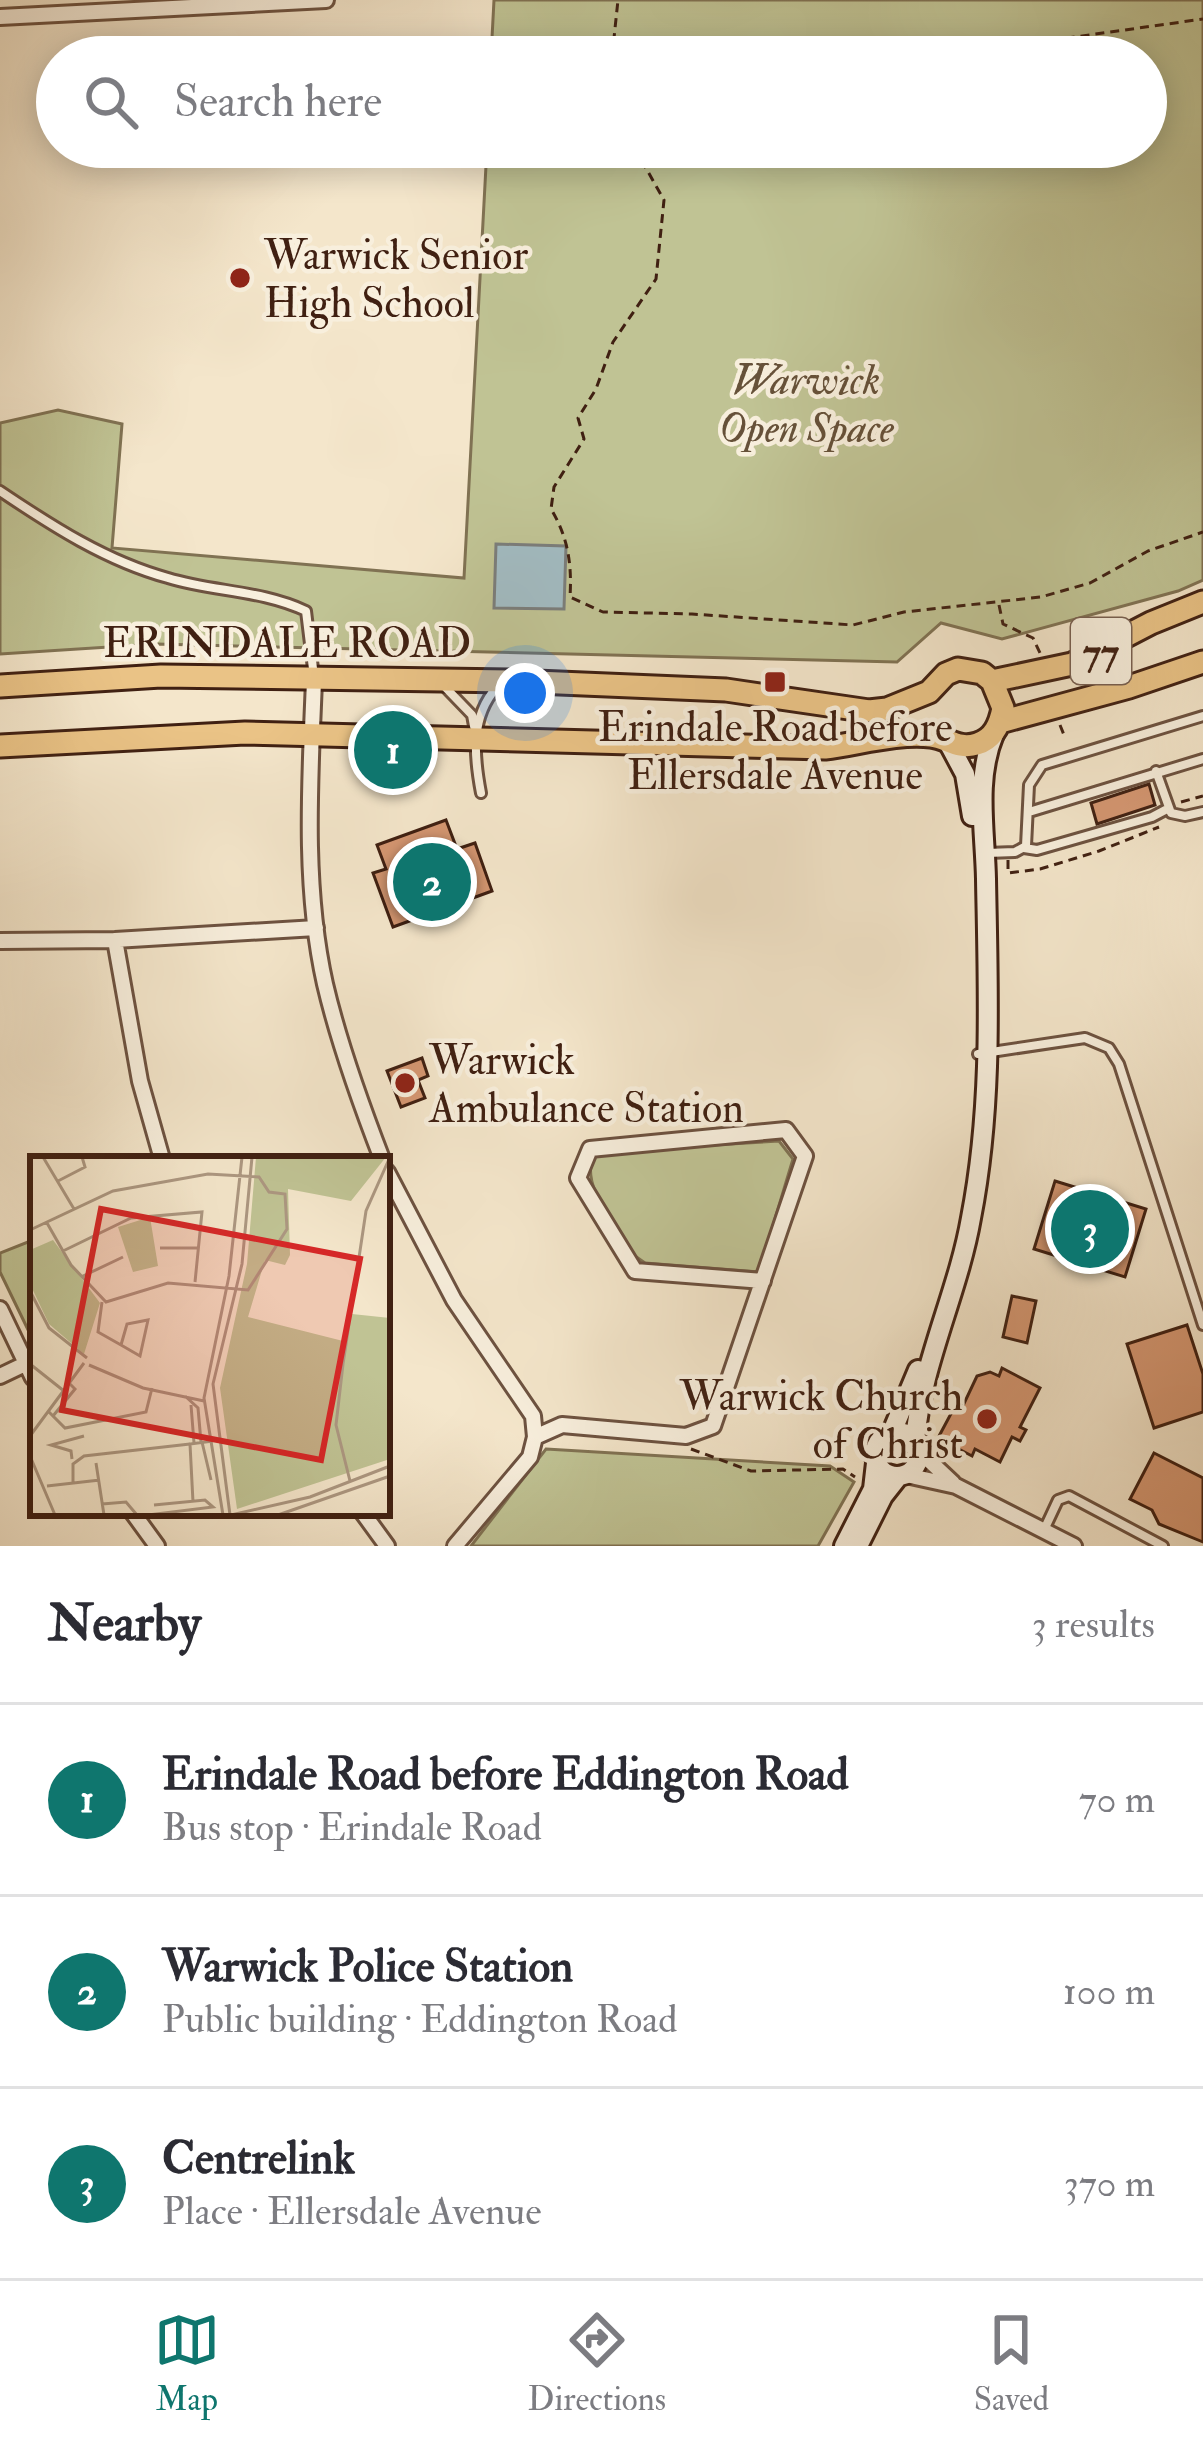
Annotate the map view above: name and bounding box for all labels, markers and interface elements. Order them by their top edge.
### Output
search box [36,36,1167,168]
icon: search [78,69,144,135]
text: Search here [174,74,382,130]
place label: Warwick Senior High School [263,230,528,330]
marker: Warwick Senior High School [227,265,253,291]
park label: Warwick Open Space [718,355,895,455]
street label: ERINDALE ROAD [103,618,471,670]
road number: 77 [1071,618,1131,684]
your location [495,663,555,723]
marker: Erindale Road before Ellersdale Avenue [762,669,788,695]
place label: Erindale Road before Ellersdale Avenue [598,702,953,802]
pin: 1 [354,705,432,795]
pin: 2 [393,837,471,927]
place label: Warwick Ambulance Station [428,1035,744,1135]
marker: Warwick Ambulance Station [392,1070,418,1096]
inset map [30,1156,390,1516]
pin: 3 [1051,1184,1129,1274]
place label: Warwick Church of Christ [679,1371,963,1471]
marker: Warwick Church of Christ [974,1406,1000,1432]
text: Nearby [48,1592,201,1656]
text: 3 results [1032,1600,1155,1649]
text: Erindale Road before Eddington Road [162,1747,849,1803]
text: 1 [80,1775,94,1824]
text: 70 m [1079,1775,1155,1824]
text: Bus stop · Erindale Road [162,1803,542,1852]
text: Warwick Police Station [162,1939,573,1995]
text: 2 [77,1967,97,2016]
text: 100 m [1063,1967,1155,2016]
text: Public building · Eddington Road [162,1995,678,2044]
text: Centrelink [162,2131,355,2187]
text: 3 [80,2159,94,2208]
text: 370 m [1064,2159,1155,2208]
text: Place · Ellersdale Avenue [162,2187,542,2236]
tab: Map [154,2307,220,2420]
tab: Directions [528,2307,666,2420]
tab: Saved [974,2307,1049,2420]

